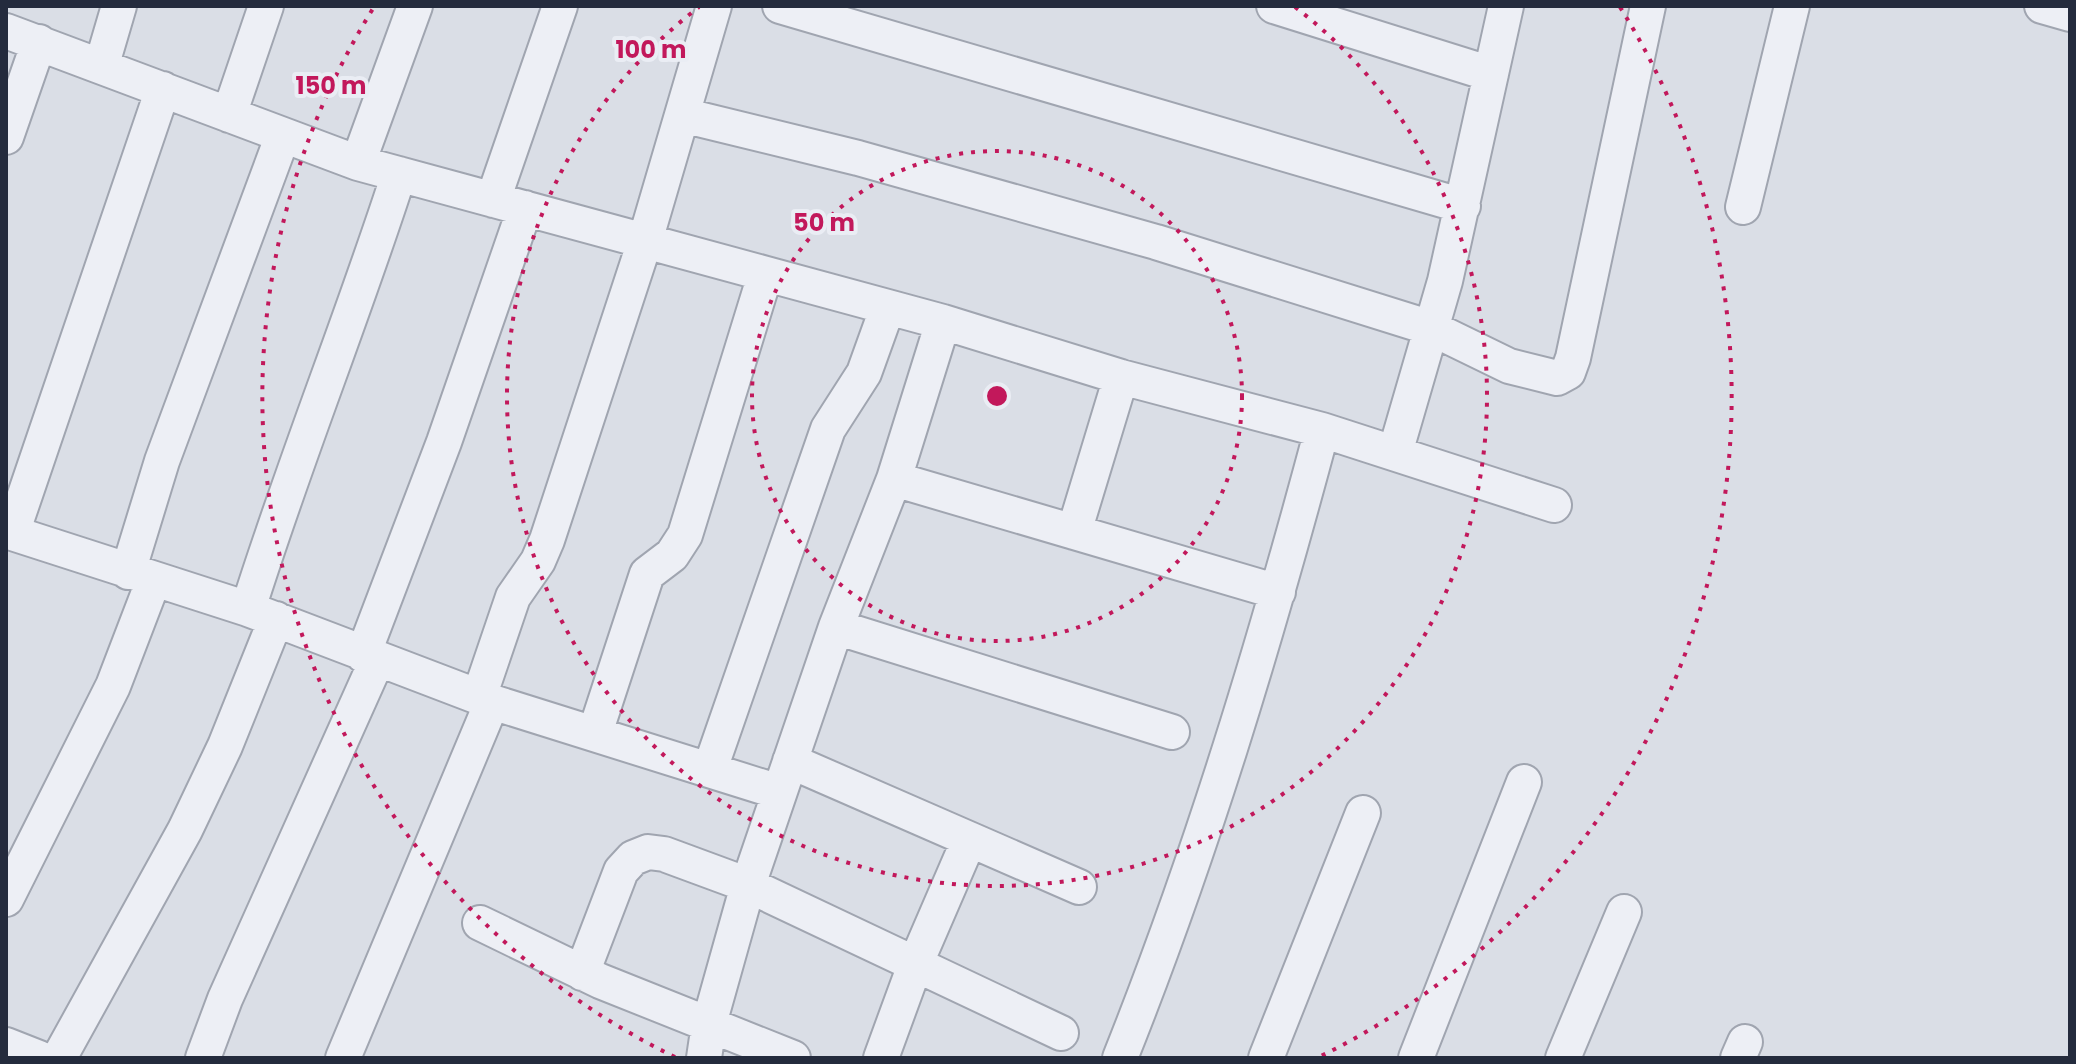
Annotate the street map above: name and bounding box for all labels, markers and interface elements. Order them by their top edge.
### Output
text: 100 m [616,33,686,66]
text: 150 m [296,69,366,102]
text: 50 m [793,206,855,239]
centre of rings [983,382,1011,410]

